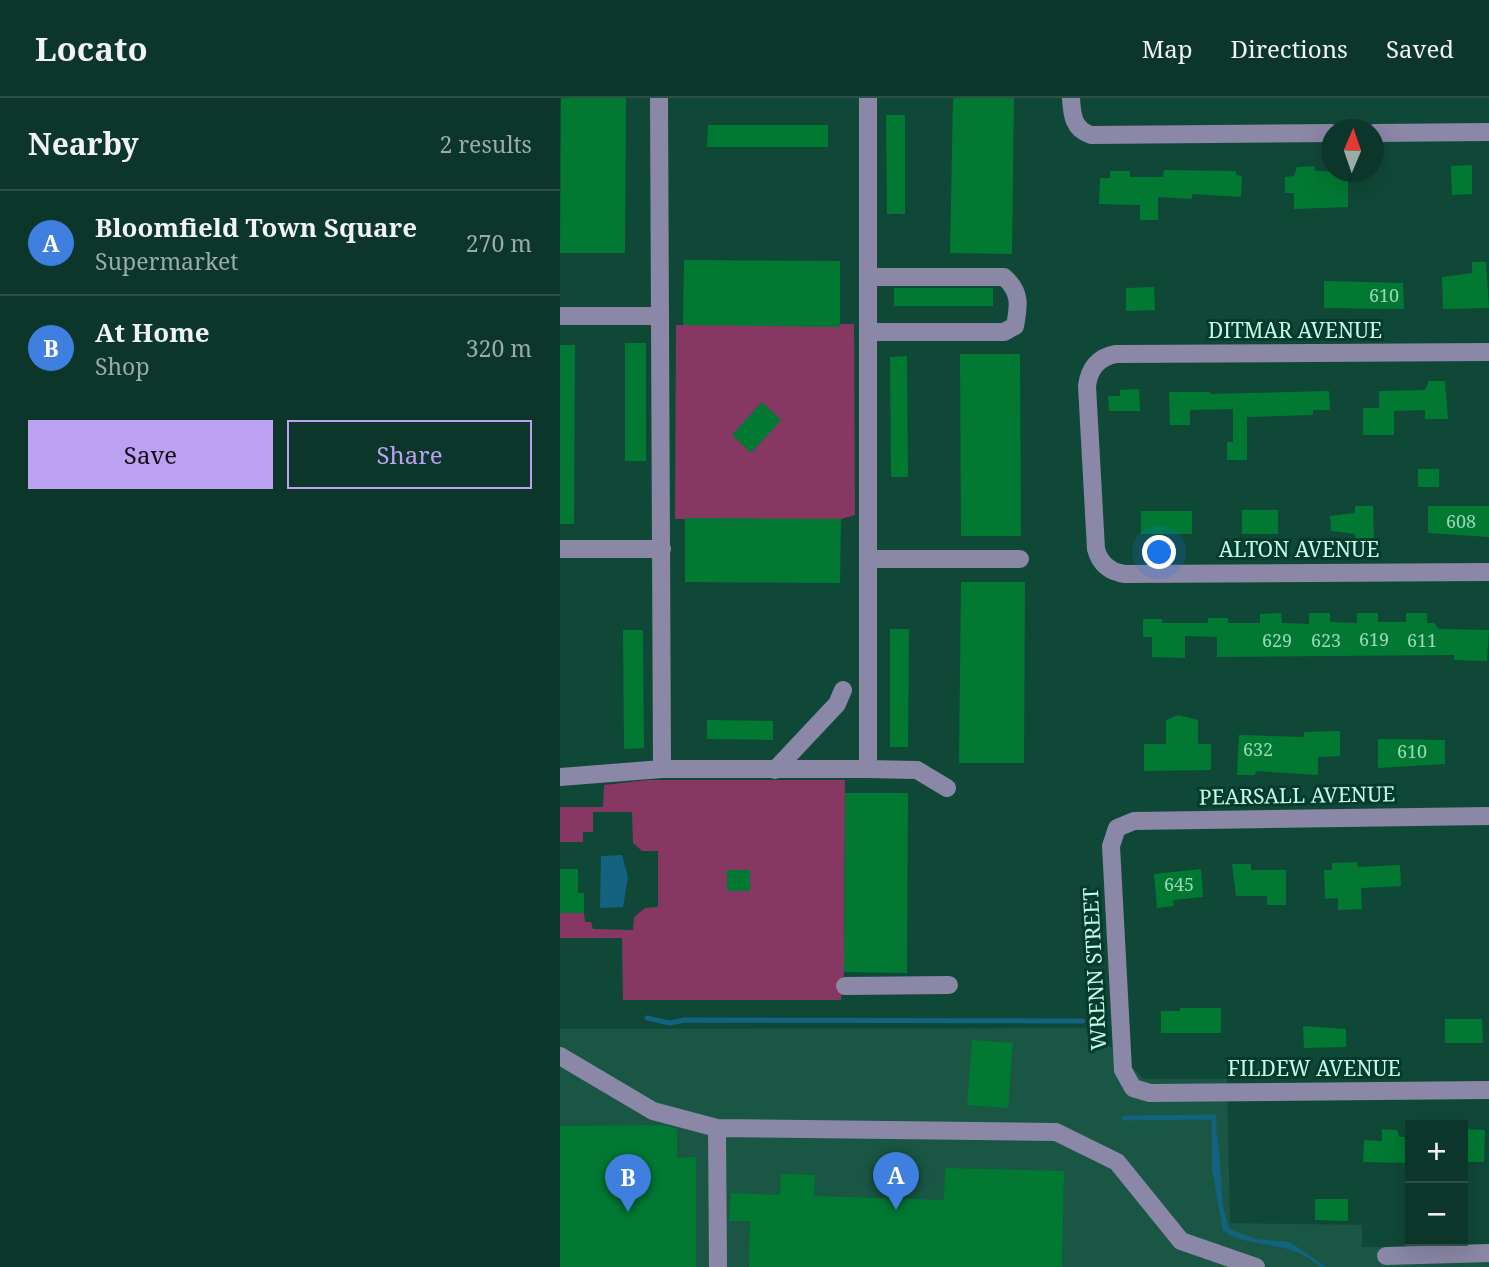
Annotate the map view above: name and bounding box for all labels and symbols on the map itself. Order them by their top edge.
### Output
north arrow [1321,119,1384,182]
house number: 610 [1369,283,1399,307]
street label: DITMAR AVENUE [1208,316,1382,344]
house number: 608 [1446,509,1476,533]
your location [1142,535,1176,569]
street label: ALTON AVENUE [1219,535,1379,563]
house number: 619 [1359,627,1389,651]
house number: 629 [1262,628,1292,652]
house number: 623 [1311,628,1341,652]
house number: 611 [1407,628,1437,652]
house number: 632 [1243,737,1273,761]
house number: 610 [1397,739,1427,763]
street label: PEARSALL AVENUE [1199,779,1395,811]
house number: 645 [1164,872,1194,896]
street label: WRENN STREET [1076,887,1112,1051]
street label: FILDEW AVENUE [1227,1054,1401,1082]
pin: A [873,1152,919,1210]
pin: B [605,1154,651,1212]

